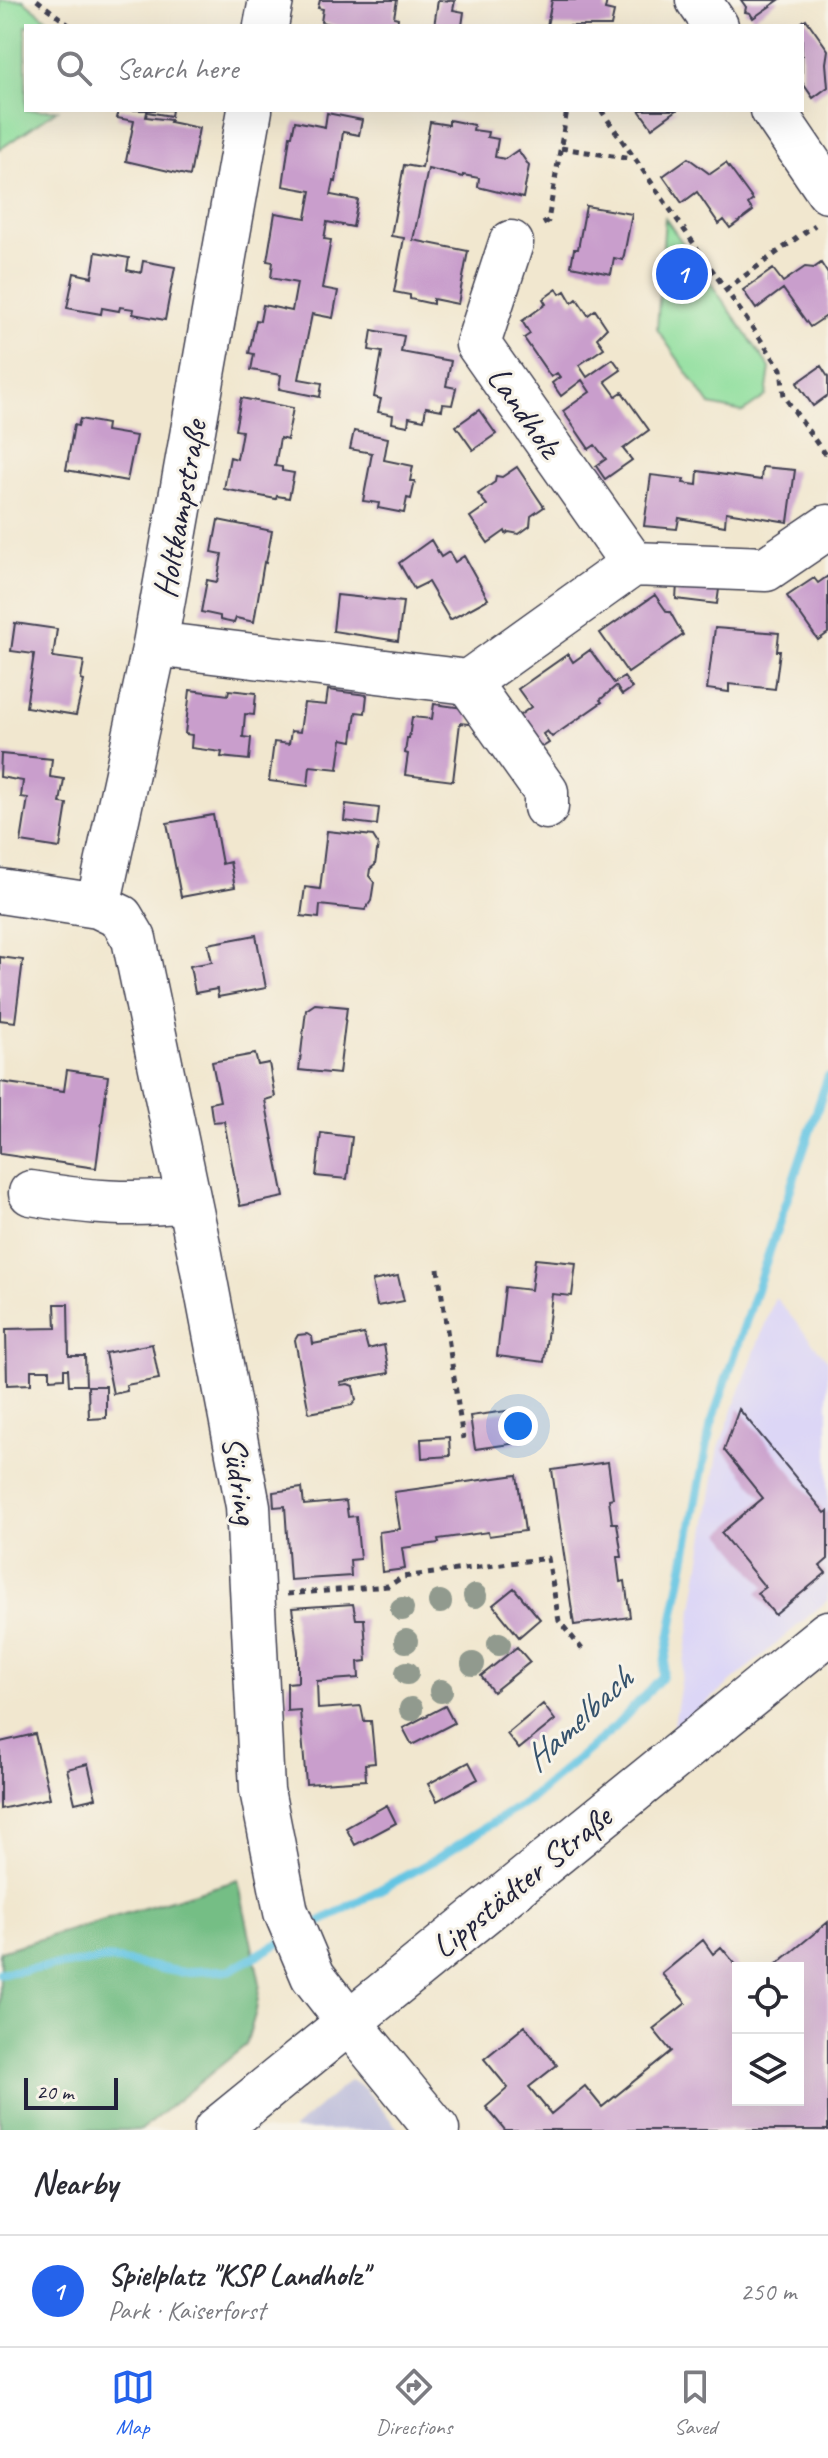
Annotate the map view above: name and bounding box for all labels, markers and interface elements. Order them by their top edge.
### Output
search box [24,24,804,112]
icon: search [52,46,96,90]
text: Search here [116,49,238,87]
pin: 1 [656,244,708,304]
street label: Landholz [478,357,573,468]
street label: Holtkampstraße [143,414,217,601]
your location [498,1406,538,1446]
street label: Südring [212,1433,269,1529]
water label: Hamelbach [513,1655,644,1781]
street label: Lippstädter Straße [422,1794,622,1967]
map controls [732,1962,804,2106]
button: locate [732,1962,804,2034]
button: layers [732,2034,804,2106]
scale bar [24,2074,118,2110]
text: 20 m [36,2078,73,2106]
text: Nearby [32,2161,118,2204]
text: Spielplatz "KSP Landholz" [108,2256,368,2294]
text: 1 [52,2275,64,2308]
text: 250 m [740,2275,796,2308]
text: Park · Kaiserforst [108,2294,265,2327]
tab: Map [111,2365,155,2441]
tab: Directions [376,2365,452,2441]
tab: Saved [673,2365,717,2441]

